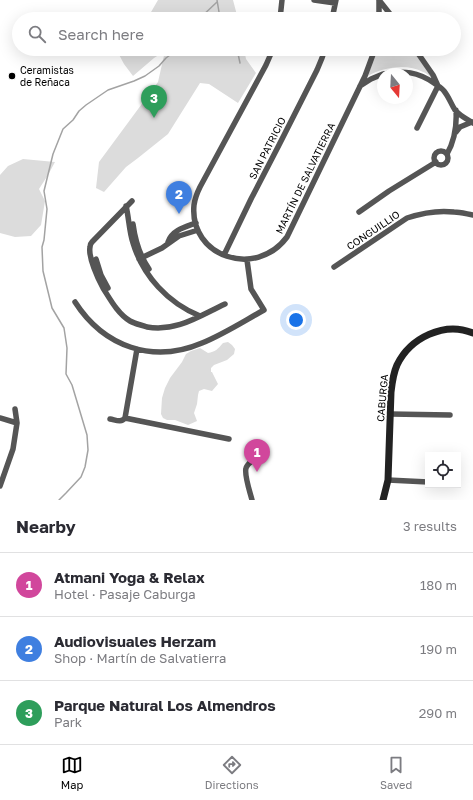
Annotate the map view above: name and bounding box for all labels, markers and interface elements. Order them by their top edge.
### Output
search box [12,12,461,56]
icon: search [26,23,48,45]
text: Search here [58,25,144,43]
place label: Ceramistas de Reñaca [20,64,74,88]
north arrow [377,68,413,104]
marker: Ceramistas de Reñaca [7,71,17,81]
pin: 3 [141,85,167,118]
street label: SAN PATRICIO [246,115,288,181]
street label: MARTÍN DE SALVATIERRA [273,120,337,236]
pin: 2 [166,181,192,214]
street label: CONGUILLIO [344,208,402,252]
your location [286,310,306,330]
street label: CABURGA [374,373,390,422]
pin: 1 [244,439,270,472]
map controls [425,452,461,488]
button: locate [425,452,461,488]
text: Nearby [16,516,76,537]
text: 3 results [403,518,457,534]
text: Atmani Yoga & Relax [54,568,205,586]
text: 1 [26,577,32,593]
text: 180 m [420,577,457,593]
text: Hotel · Pasaje Caburga [54,586,196,602]
text: Audiovisuales Herzam [54,632,216,650]
text: 2 [25,641,33,657]
text: 190 m [420,641,457,657]
text: Shop · Martín de Salvatierra [54,650,226,666]
text: Parque Natural Los Almendros [54,696,276,714]
text: 3 [25,705,33,721]
text: 290 m [419,705,457,721]
text: Park [54,714,82,730]
tab: Map [61,754,83,791]
tab: Directions [205,754,259,791]
tab: Saved [380,754,412,791]

